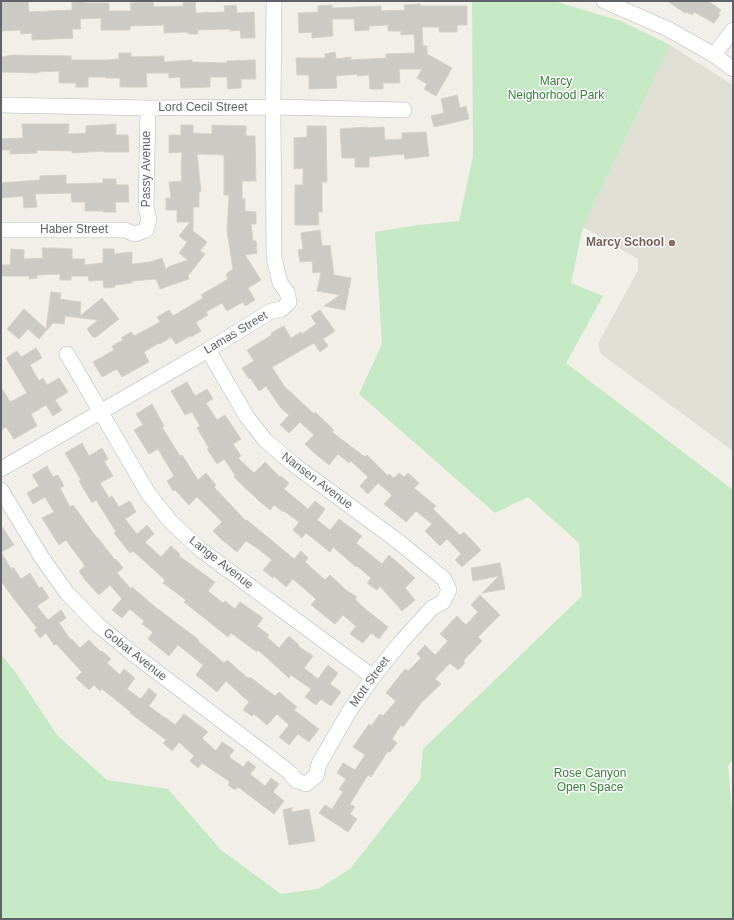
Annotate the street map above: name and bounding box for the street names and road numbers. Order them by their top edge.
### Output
street label: Lord Cecil Street [158,101,248,115]
street label: Passy Avenue [140,131,154,207]
street label: Haber Street [40,223,108,237]
street label: Lamas Street [202,308,270,358]
street label: Nansen Avenue [279,450,355,512]
street label: Lange Avenue [186,534,256,592]
street label: Gobat Avenue [100,626,170,684]
street label: Mott Street [347,654,393,710]

